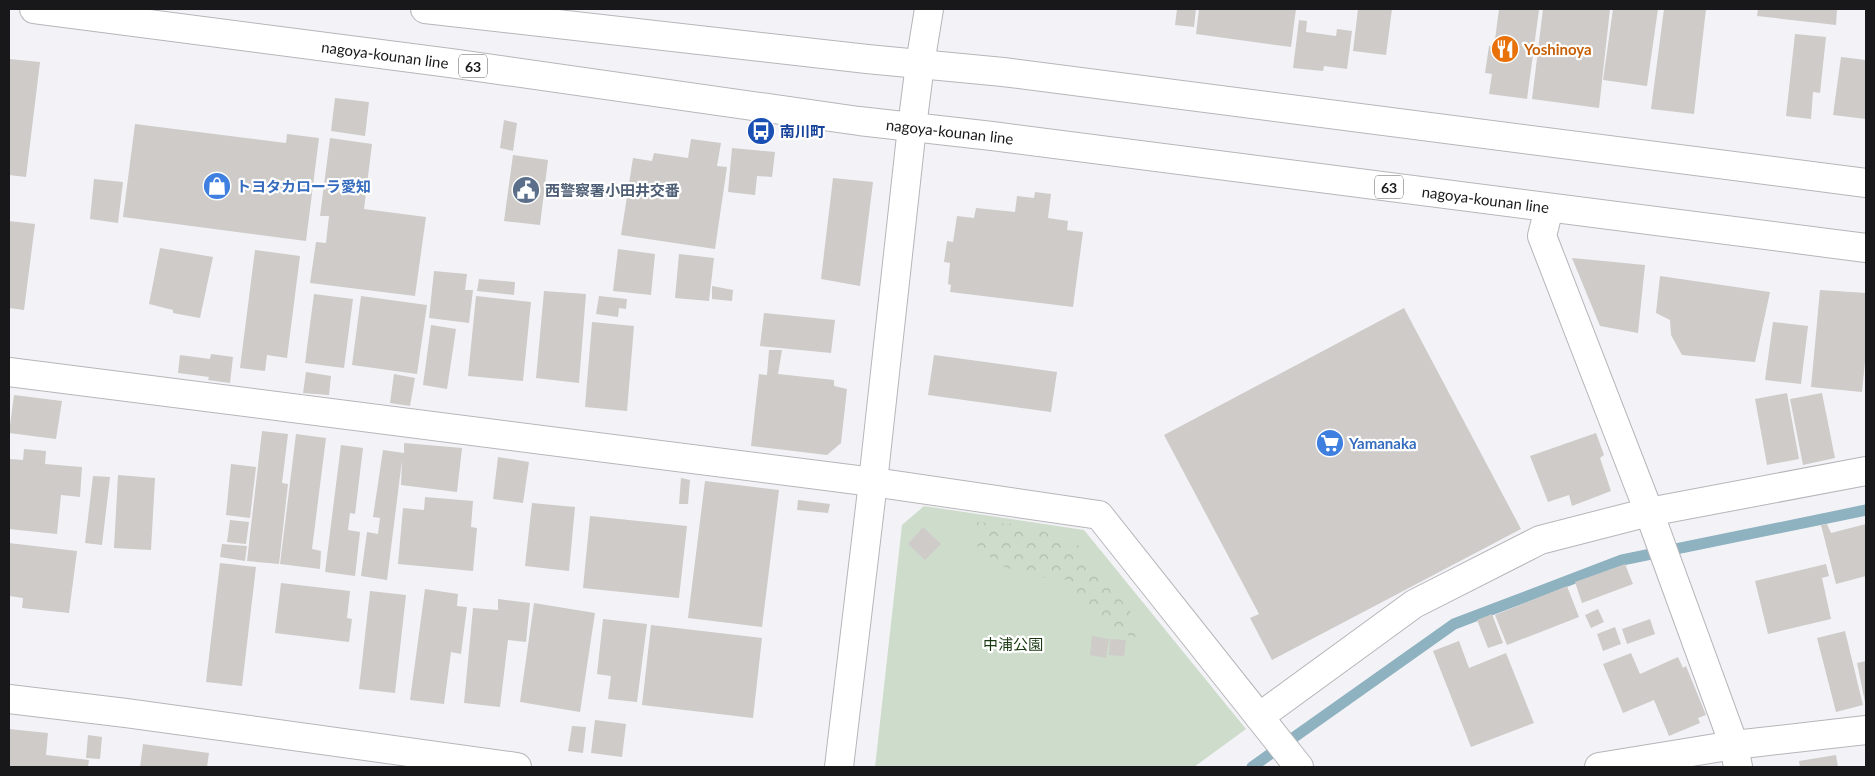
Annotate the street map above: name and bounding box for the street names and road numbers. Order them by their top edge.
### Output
street label: nagoya-kounan line [320,37,450,72]
road number: 63 [459,54,487,78]
street label: nagoya-kounan line [885,115,1015,148]
road number: 63 [1375,176,1403,198]
street label: nagoya-kounan line [1421,182,1550,216]

